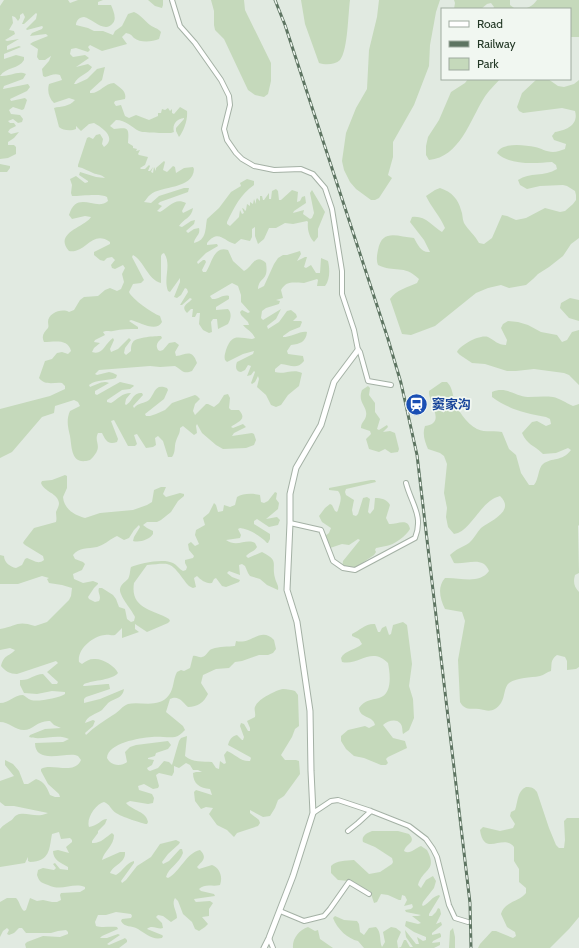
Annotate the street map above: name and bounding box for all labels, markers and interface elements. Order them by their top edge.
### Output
legend [441,8,571,80]
text: Road [477,16,503,31]
text: Railway [477,36,515,51]
text: Park [477,56,499,71]
station icon: 窦家沟 [404,391,430,417]
place label: 窦家沟 [432,396,471,412]

